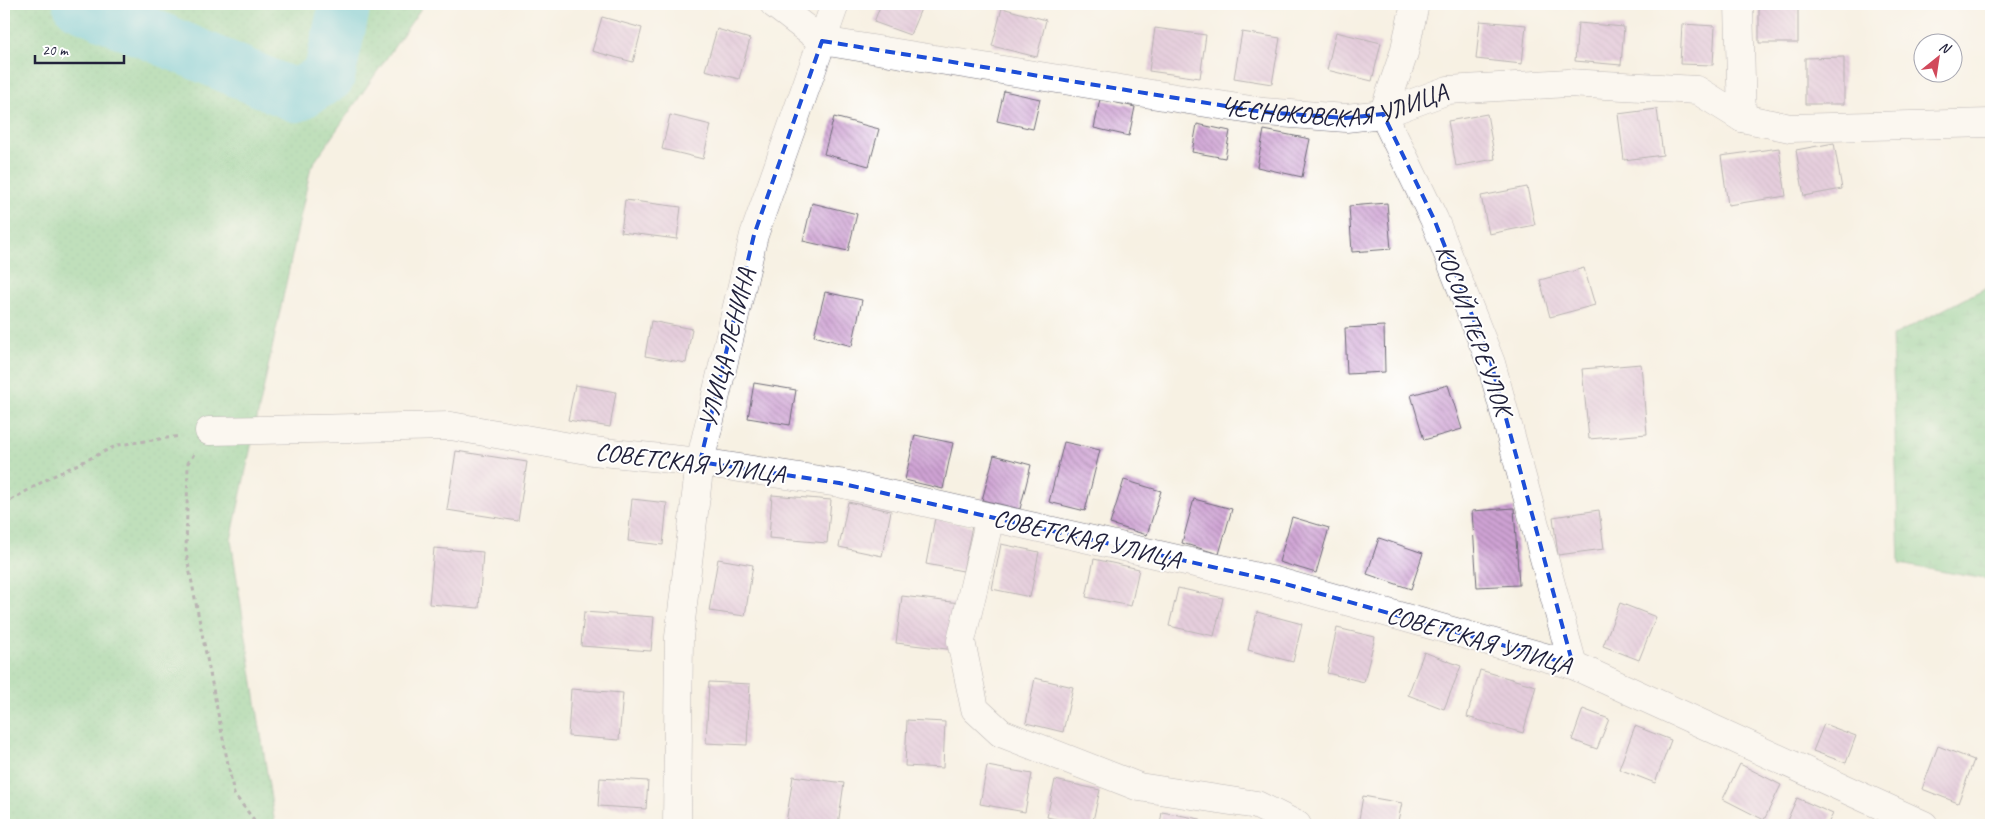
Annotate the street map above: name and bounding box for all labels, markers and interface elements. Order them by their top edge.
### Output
scale bar [35,32,124,64]
north arrow [1912,32,1962,82]
text: N [1936,38,1954,58]
text: 20 m [42,41,69,60]
street label: ЧЕСНОКОВСКАЯ УЛИЦА [1218,75,1452,134]
street label: КОСОЙ ПЕРЕУЛОК [1428,240,1521,424]
street label: УЛИЦА ЛЕНИНА [692,265,762,431]
street label: СОВЕТСКАЯ УЛИЦА [593,436,788,491]
street label: СОВЕТСКАЯ УЛИЦА [991,502,1185,576]
street label: СОВЕТСКАЯ УЛИЦА [1383,598,1576,682]

